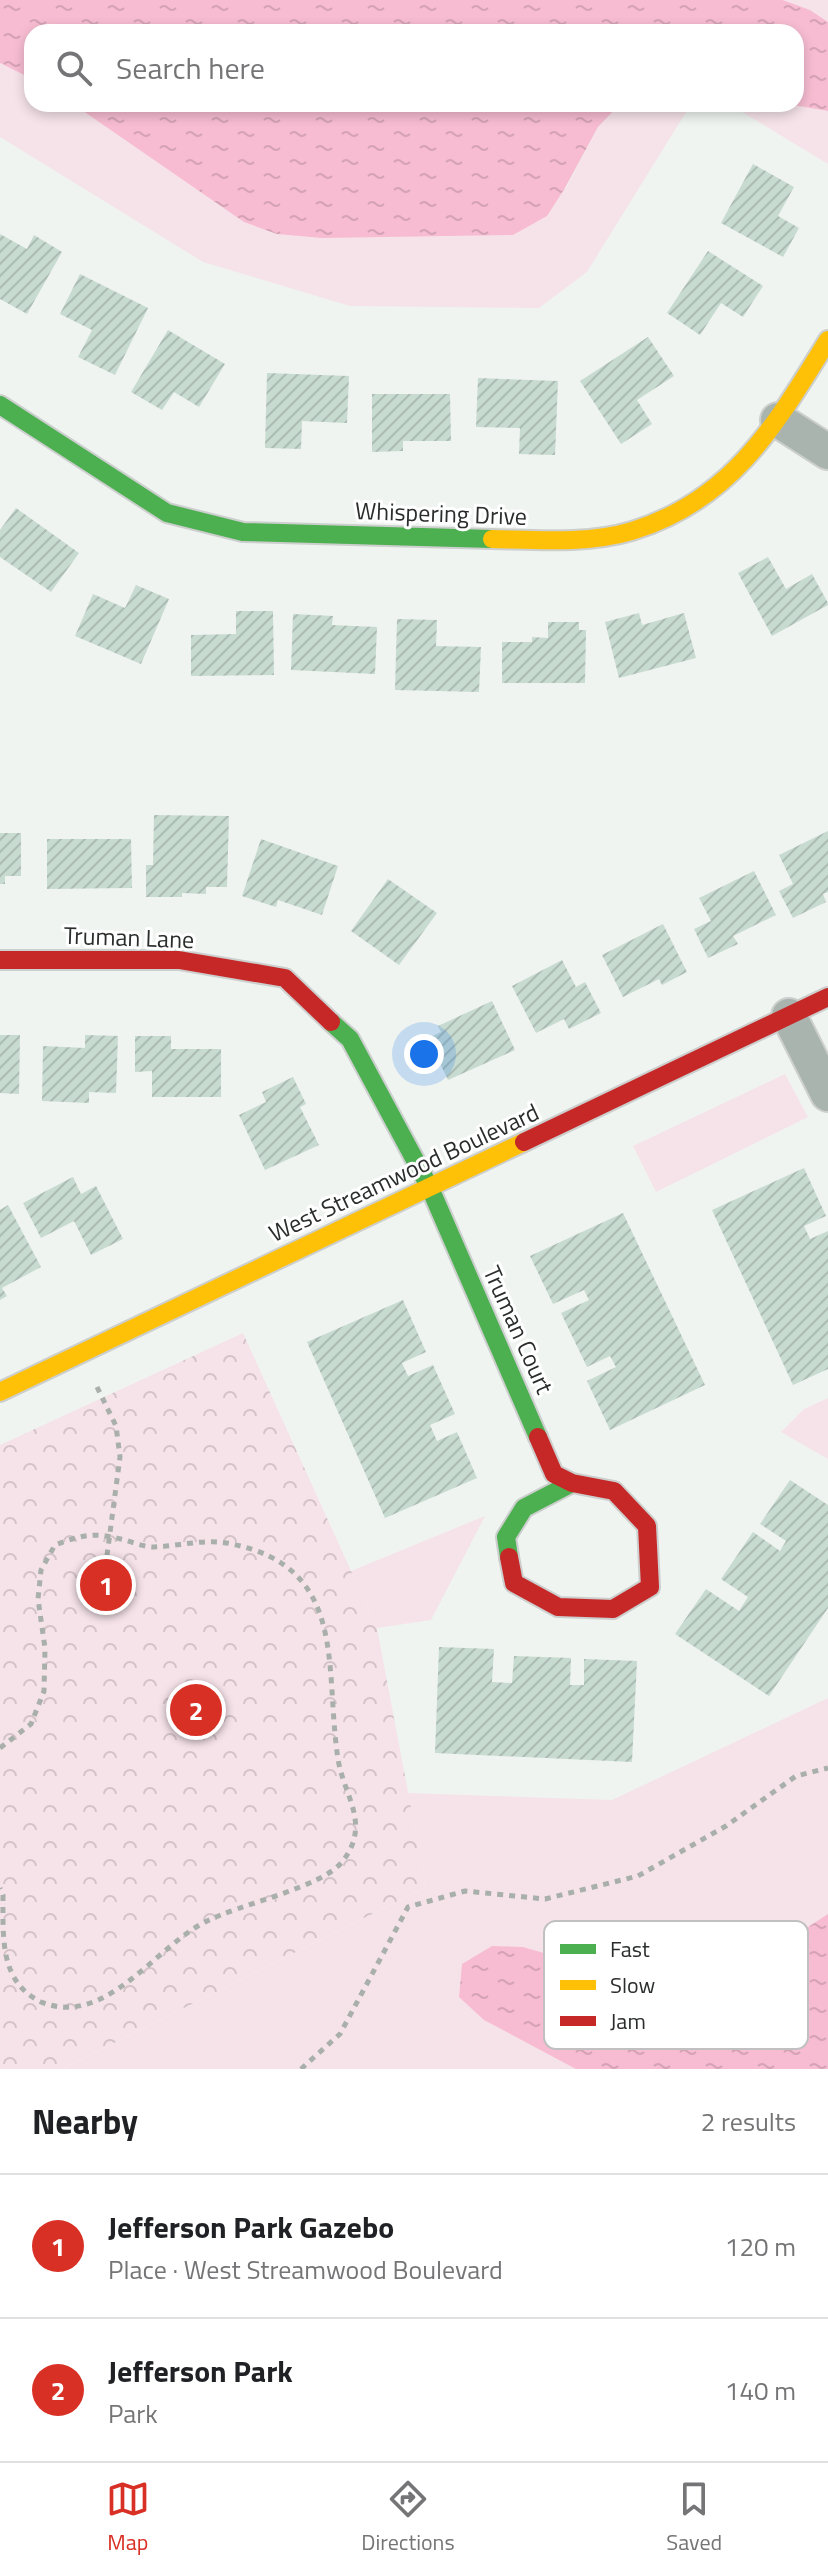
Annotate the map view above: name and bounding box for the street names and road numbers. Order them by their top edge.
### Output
street label: Whispering Drive [355,492,528,534]
street label: Truman Lane [63,917,195,957]
street label: West Streamwood Boulevard [263,1094,545,1251]
street label: Truman Court [475,1260,563,1400]

